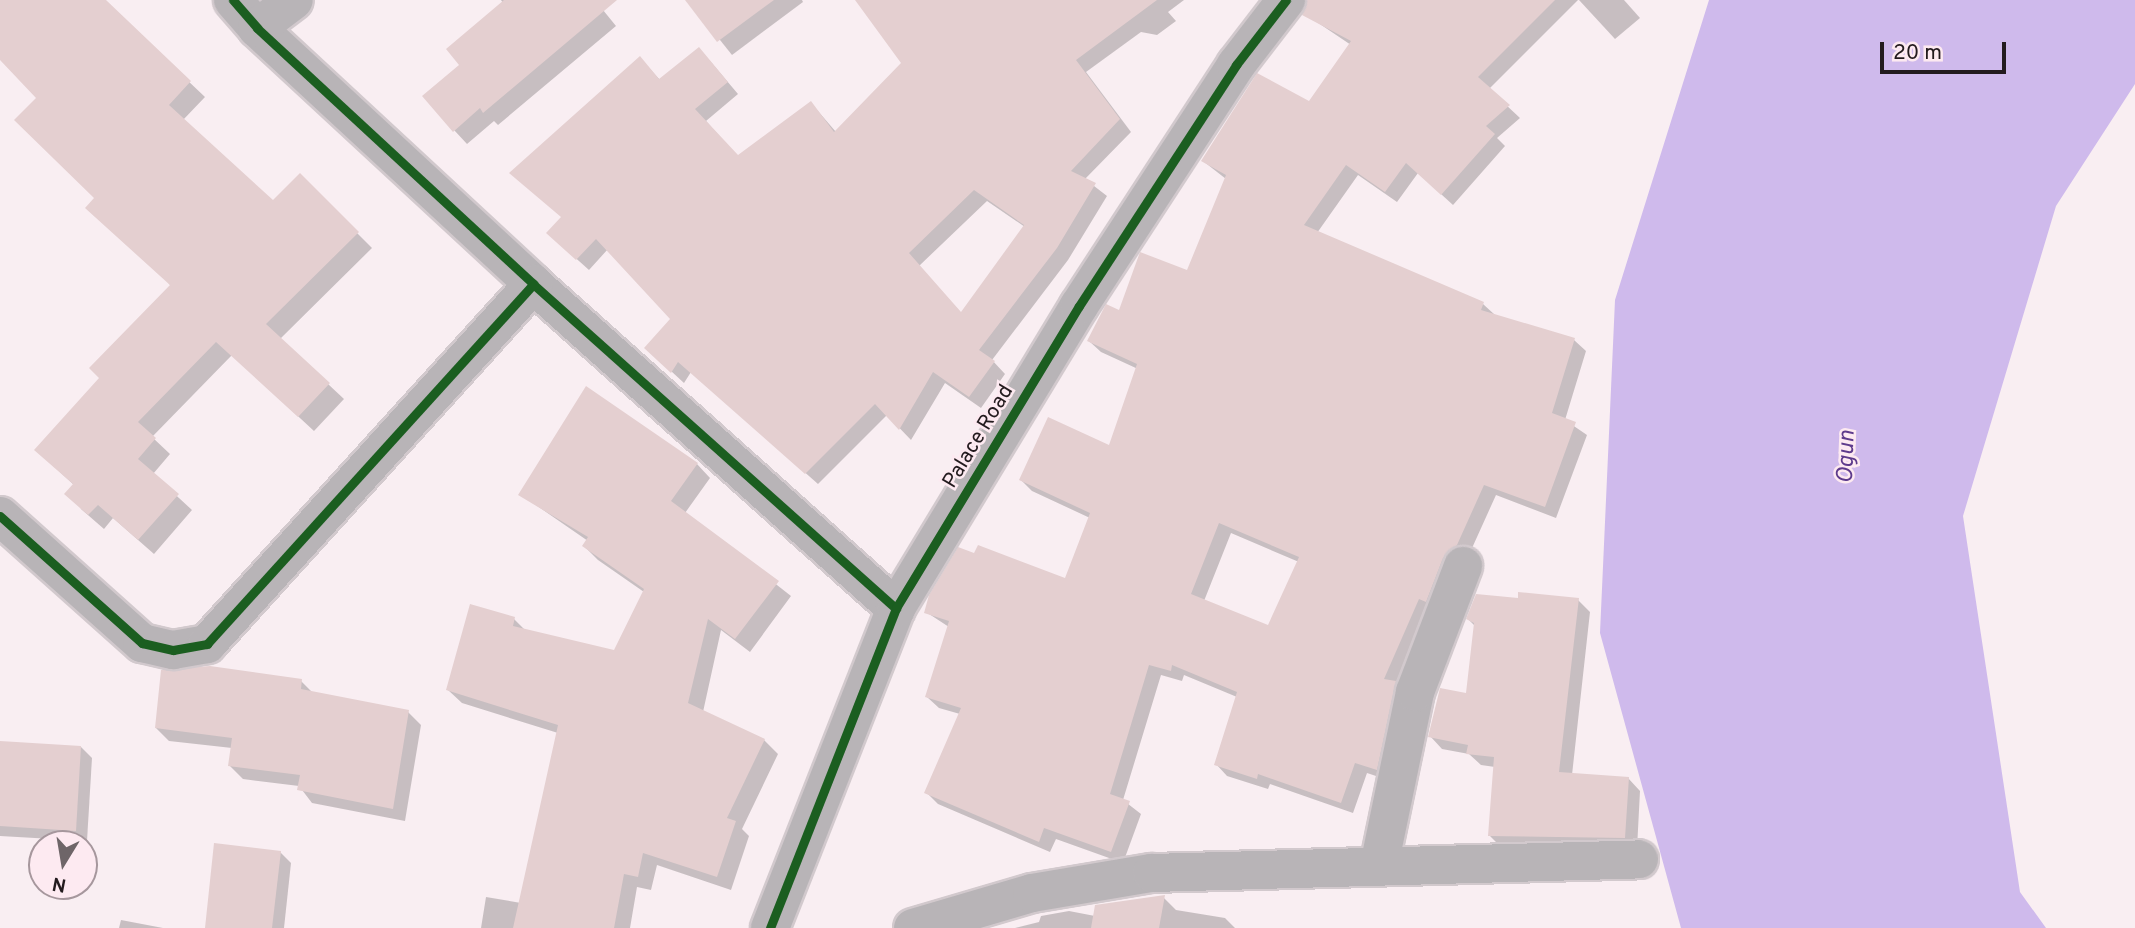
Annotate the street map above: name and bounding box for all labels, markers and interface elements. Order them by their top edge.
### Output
scale bar [1883,28,2009,72]
text: 20 m [1893,40,1942,67]
street label: Palace Road [938,381,1020,493]
water label: Ogun [1833,430,1863,484]
north arrow [28,830,98,900]
text: N [50,871,68,897]

